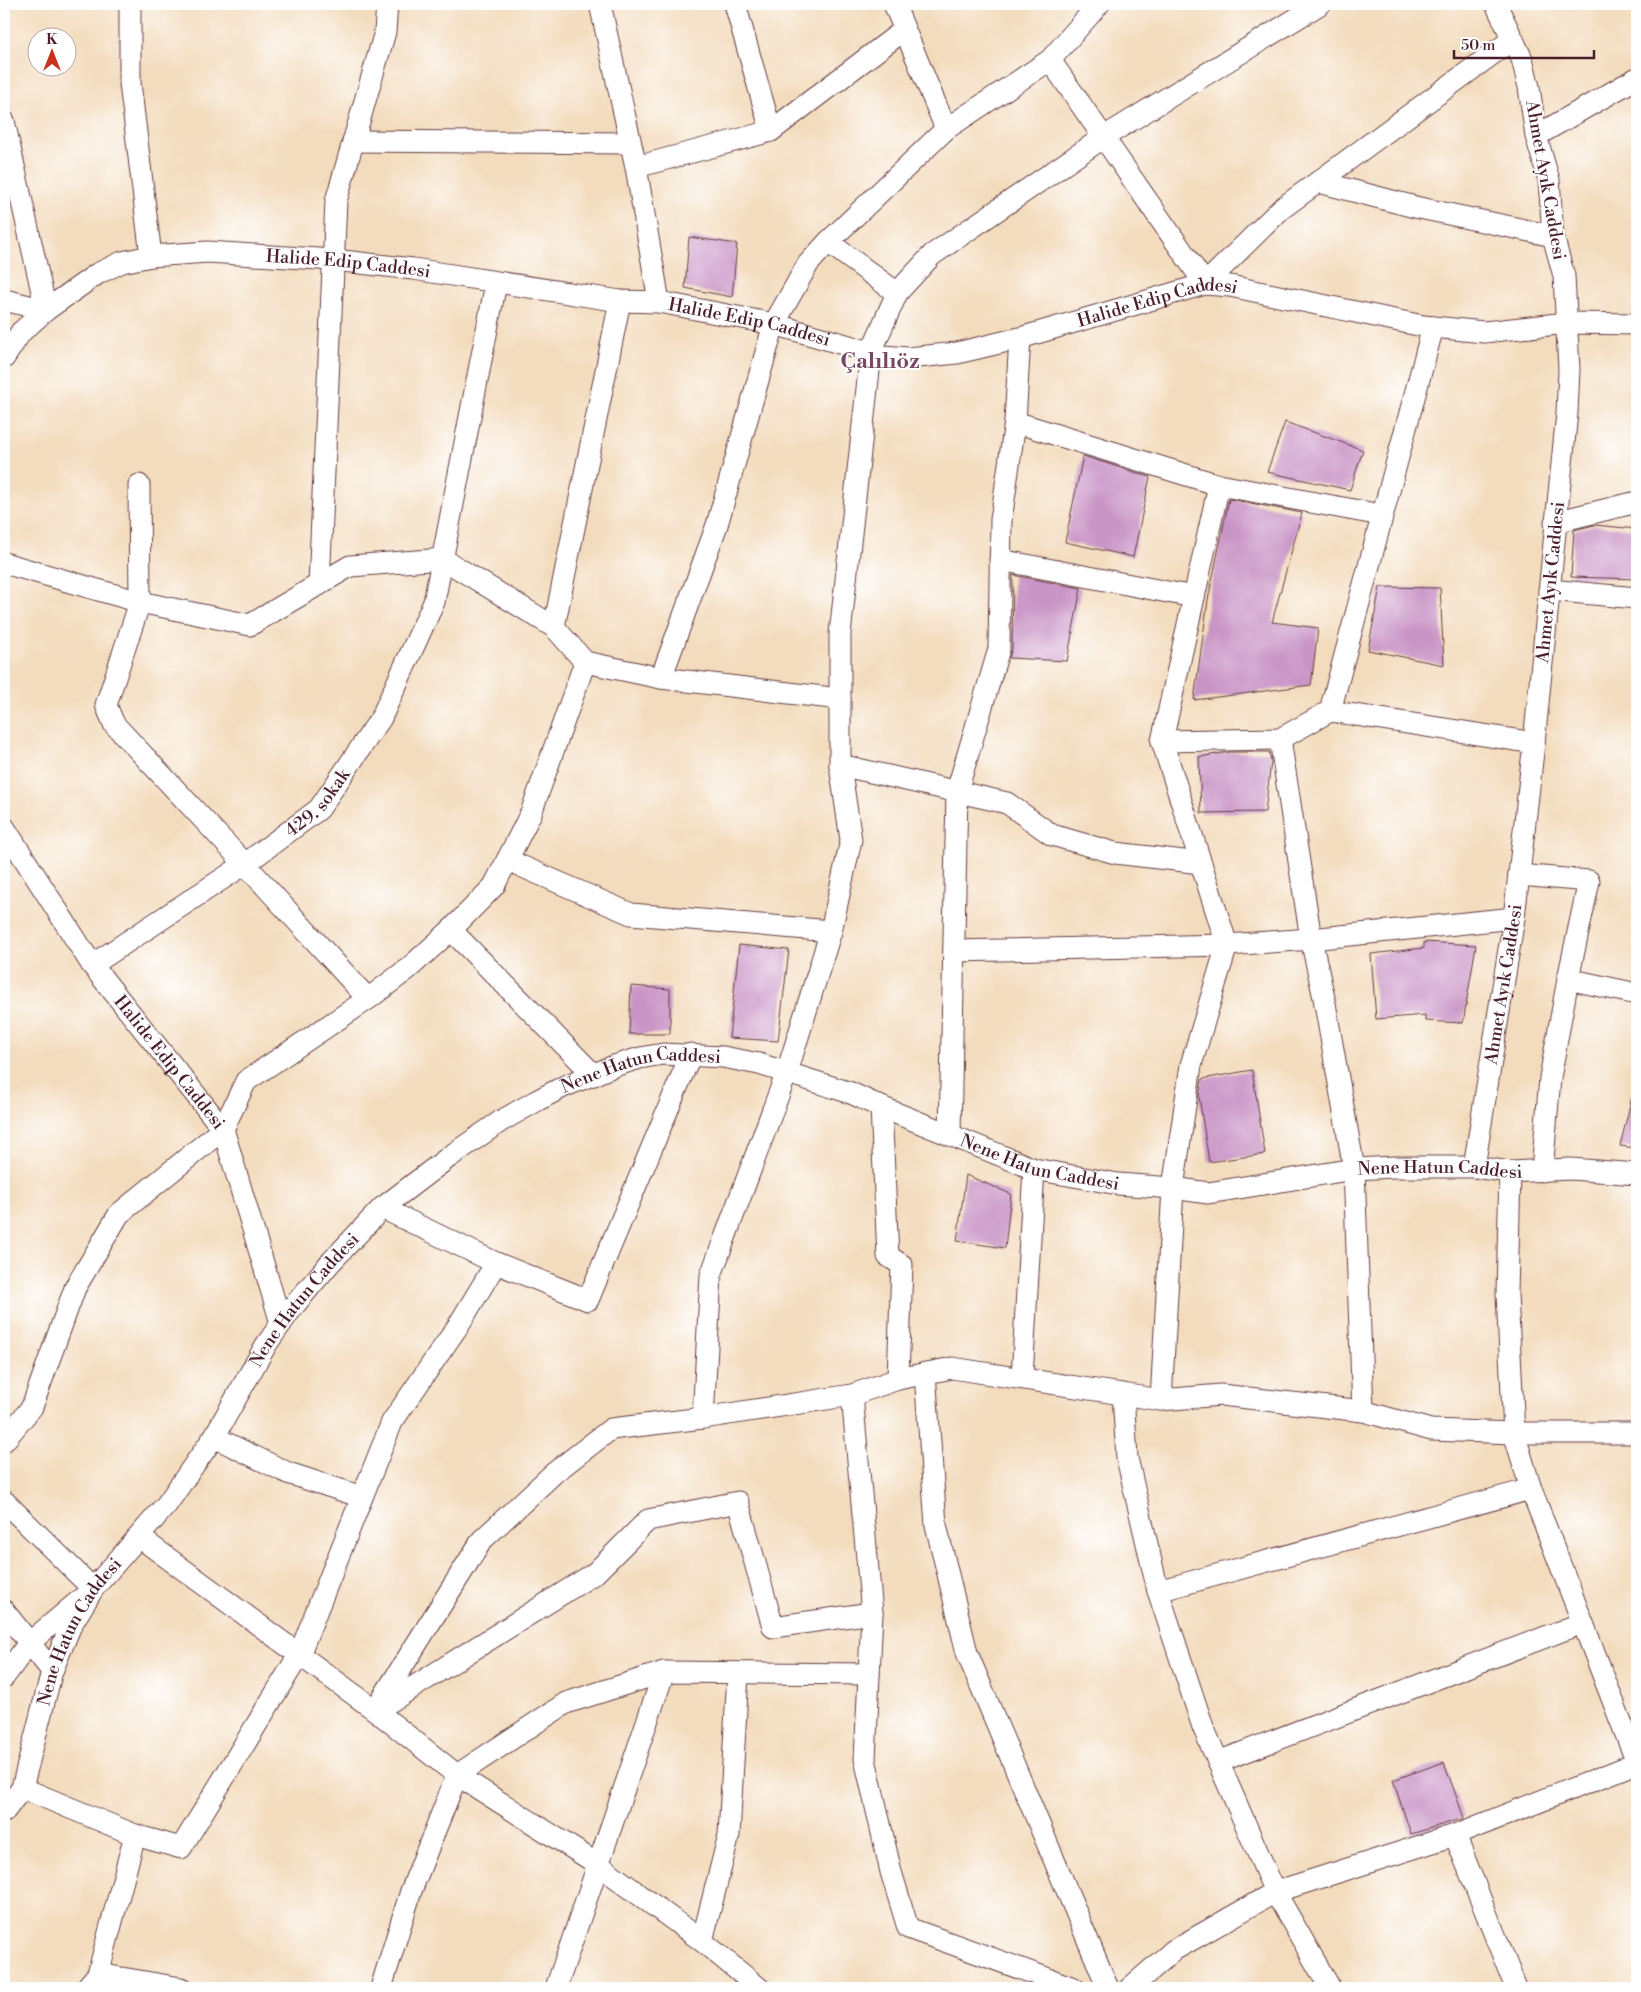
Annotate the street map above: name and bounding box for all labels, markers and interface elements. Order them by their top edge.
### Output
north arrow [28,28,78,78]
scale bar [1454,28,1594,60]
text: K [46,31,58,49]
text: 50 m [1461,36,1495,55]
street label: Ahmet Ayık Caddesi [1520,97,1571,262]
street label: Halide Edip Caddesi [265,245,432,284]
street label: Halide Edip Caddesi [1074,273,1240,333]
street label: Halide Edip Caddesi [666,293,833,352]
district label: Çalılıöz [840,348,920,375]
street label: Ahmet Ayık Caddesi [1531,500,1570,665]
street label: 429. sokak [281,763,356,842]
street label: Ahmet Ayık Caddesi [1479,903,1528,1067]
street label: Halide Edip Caddesi [109,991,230,1134]
street label: Nene Hatun Caddesi [557,1042,722,1099]
street label: Nene Hatun Caddesi [957,1129,1121,1196]
street label: Nene Hatun Caddesi [1357,1156,1523,1184]
street label: Nene Hatun Caddesi [245,1228,365,1371]
street label: Nene Hatun Caddesi [33,1553,127,1708]

